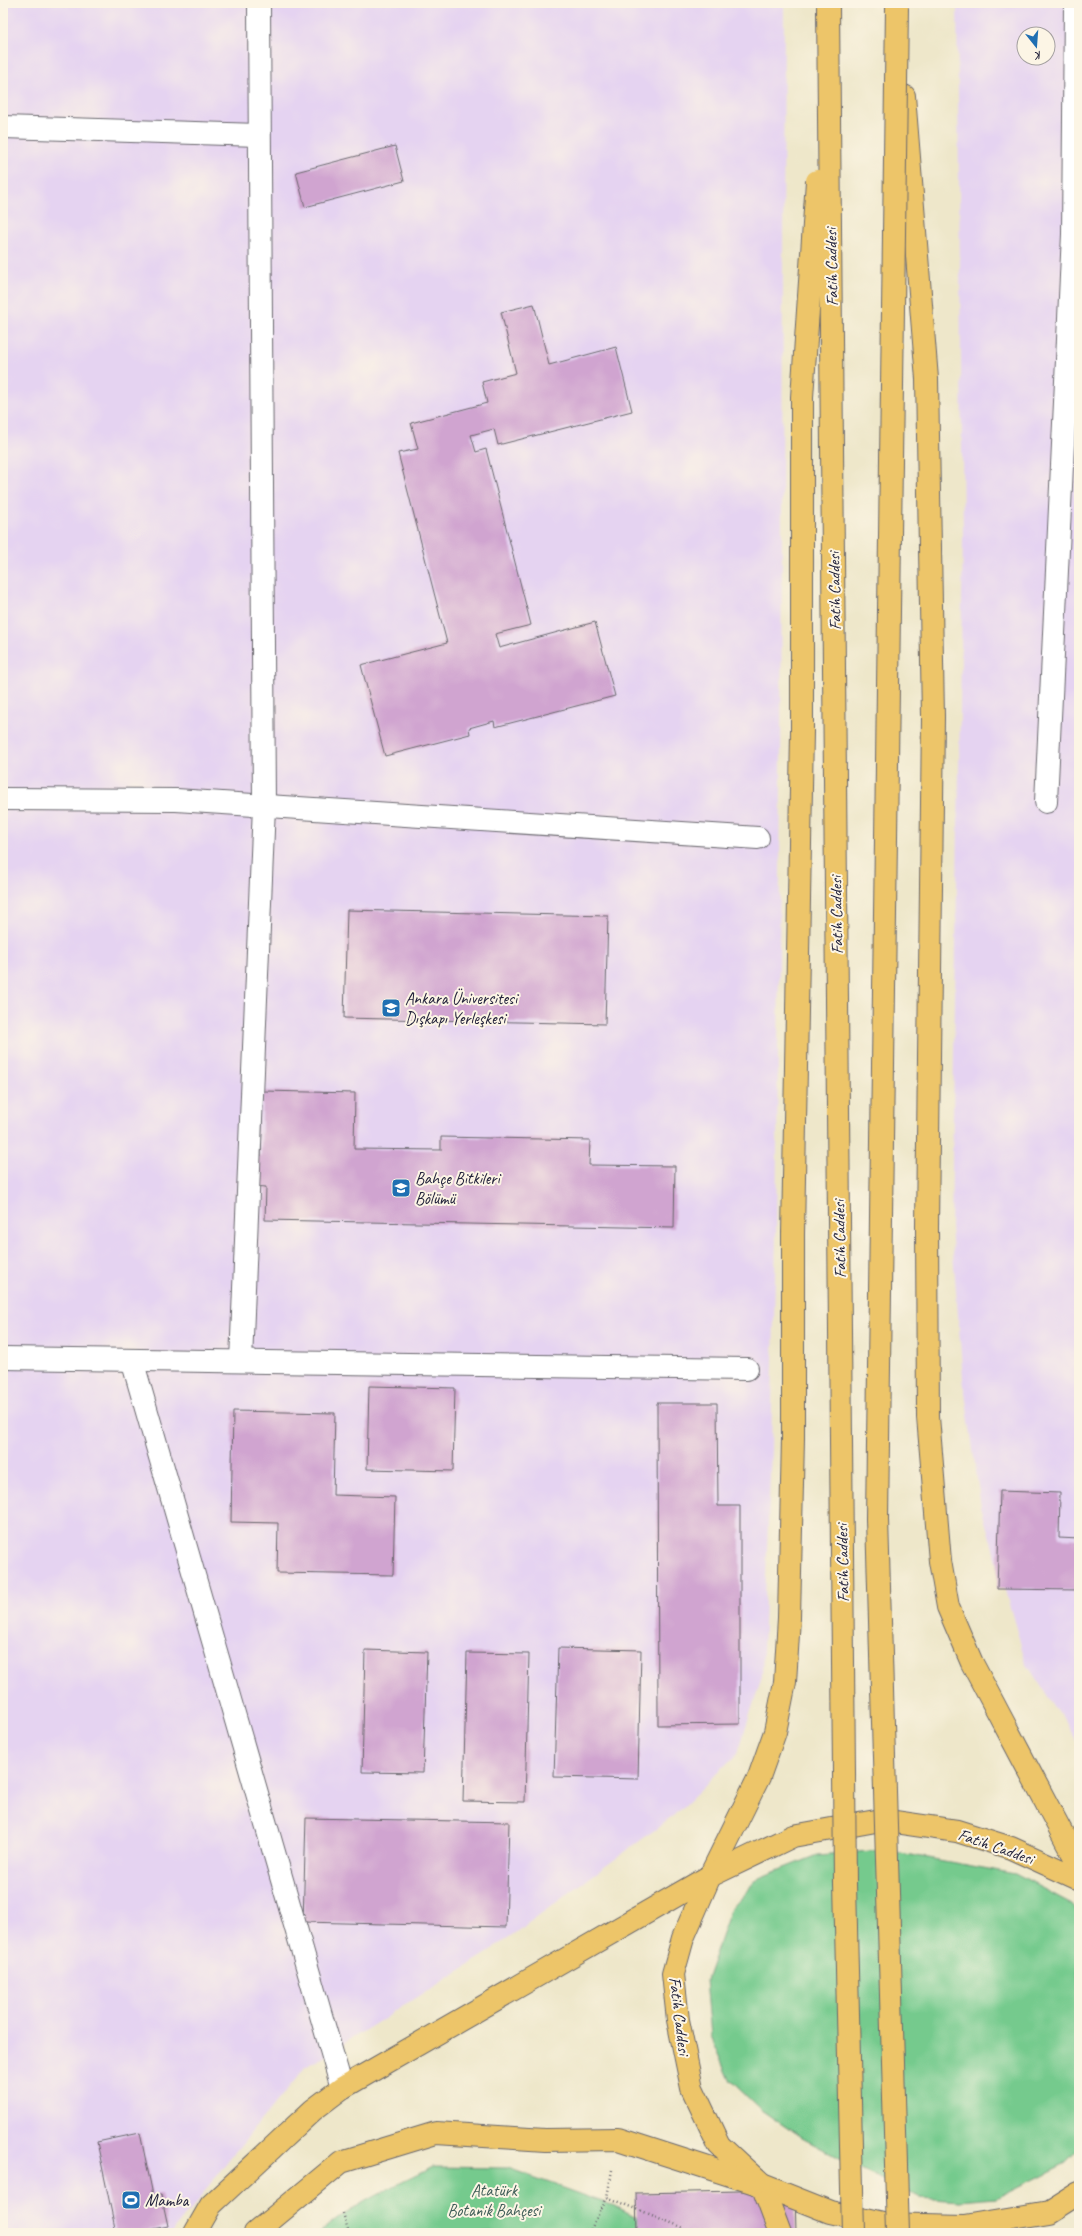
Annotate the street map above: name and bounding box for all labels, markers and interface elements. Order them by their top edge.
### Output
north arrow [1016,26,1056,66]
text: K [1032,48,1044,64]
street label: Fatih Caddesi [820,226,843,306]
street label: Fatih Caddesi [823,550,846,630]
street label: Fatih Caddesi [825,874,848,954]
place label: Ankara Üniversitesi Dışkapı Yerleşkesi [405,988,519,1029]
school or university icon: Ankara Üniversitesi Dışkapı Yerleşkesi [380,997,402,1019]
place label: Bahçe Bitkileri Bölümü [415,1168,501,1209]
school or university icon: Bahçe Bitkileri Bölümü [390,1177,412,1199]
street label: Fatih Caddesi [828,1198,851,1278]
street label: Fatih Caddesi [831,1522,854,1602]
street label: Fatih Caddesi [955,1824,1038,1870]
street label: Fatih Caddesi [664,1976,695,2058]
park label: Atatürk Botanik Bahçesi [447,2180,542,2221]
sports icon: Mamba [120,2189,142,2211]
place label: Mamba [145,2190,190,2211]

